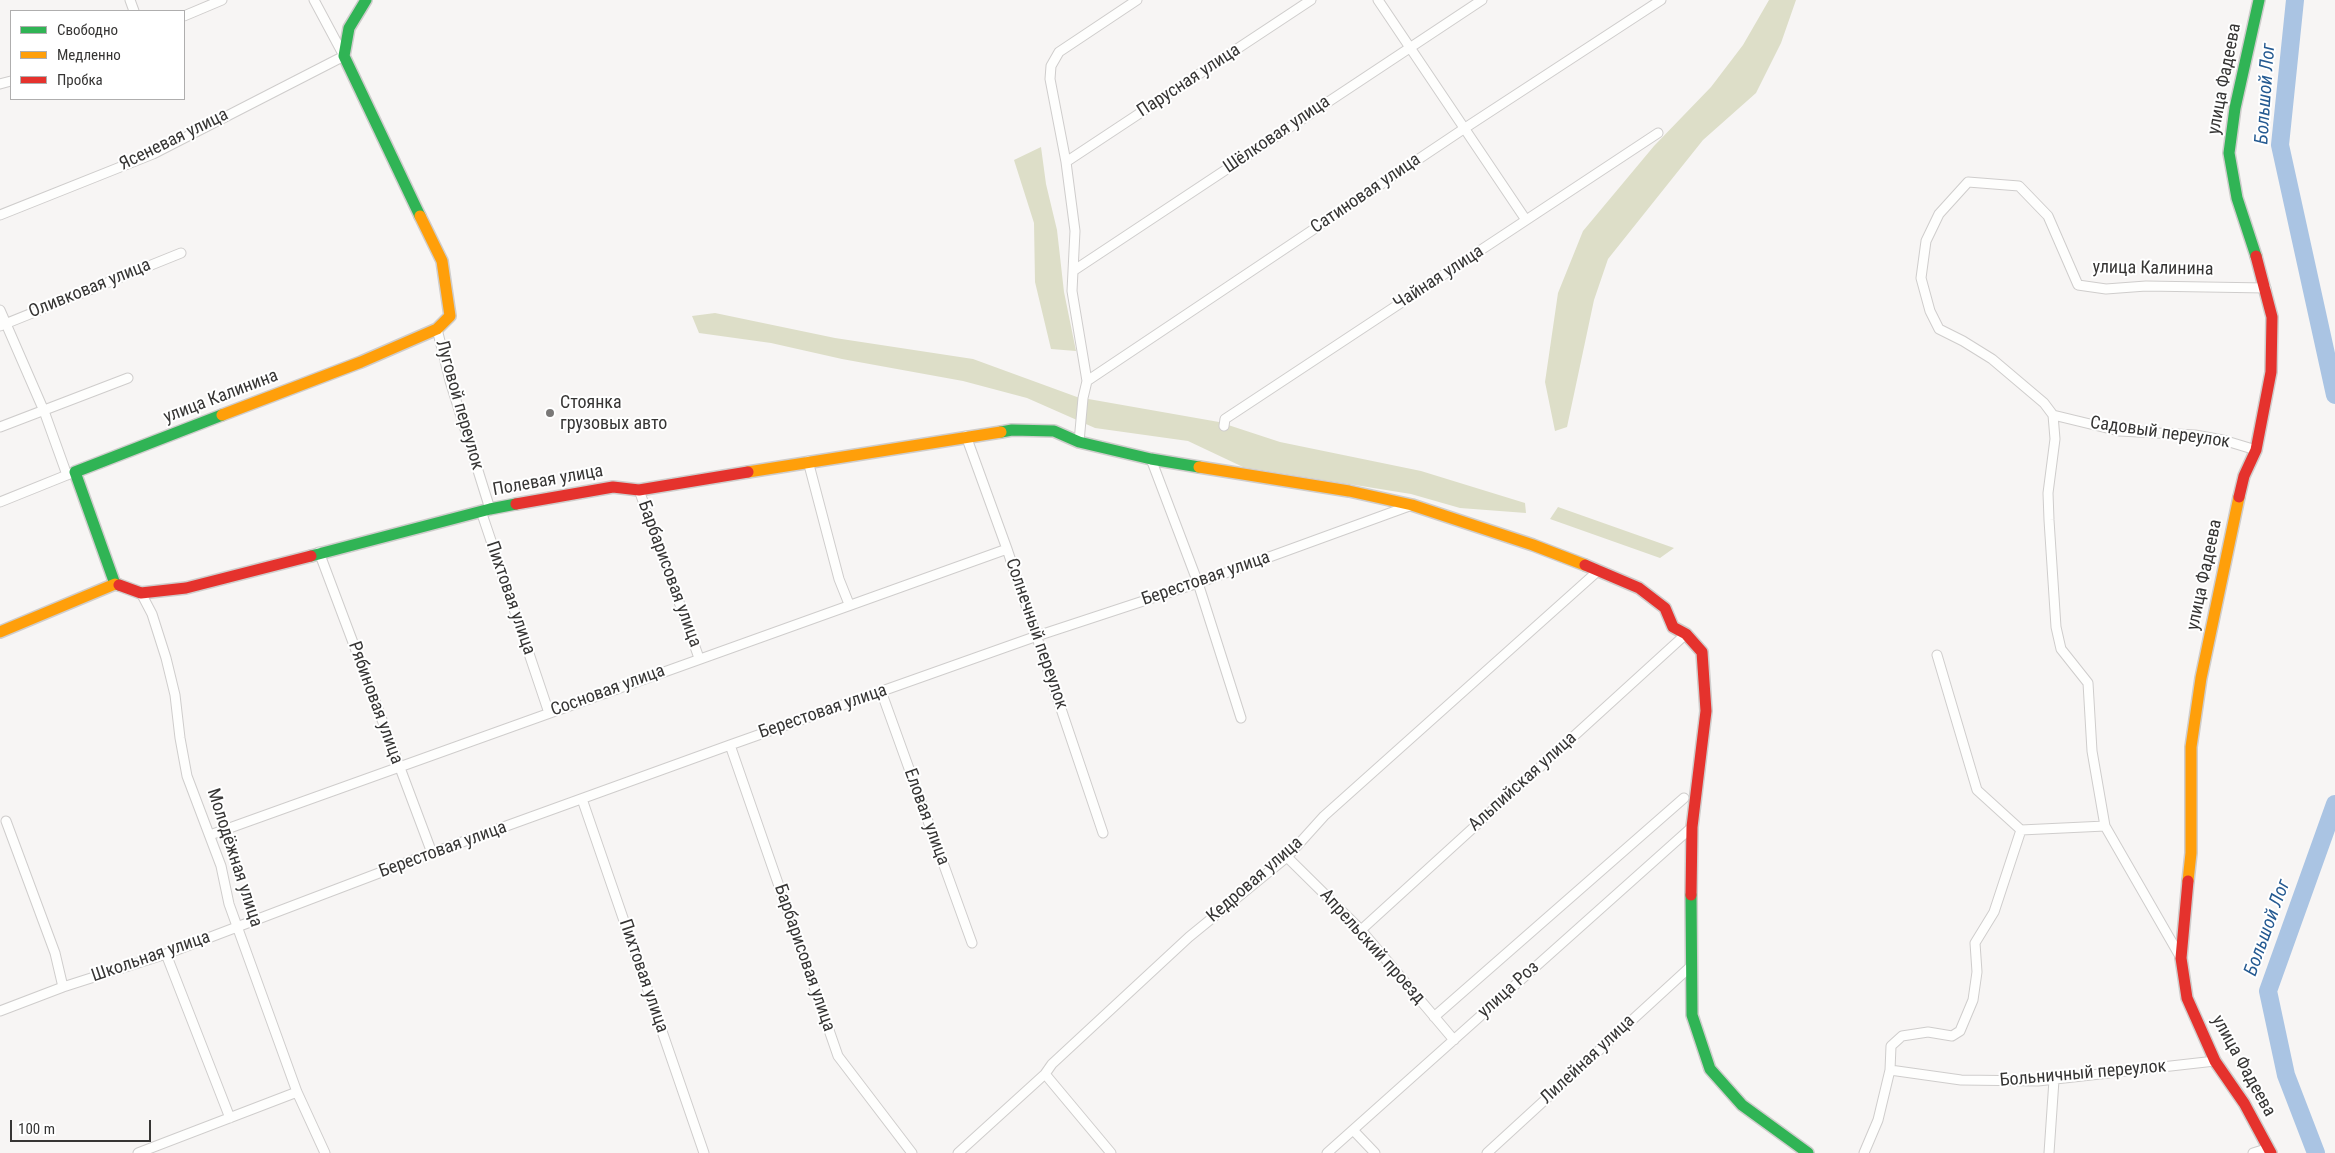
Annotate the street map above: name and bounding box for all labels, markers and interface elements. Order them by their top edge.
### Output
legend [10,10,185,100]
text: Свободно [57,21,118,39]
street label: улица Фадеева [2204,22,2246,136]
street label: Парусная улица [1133,40,1245,122]
water label: Большой Лог [2251,43,2281,145]
text: Медленно [57,46,121,64]
text: Пробка [57,71,103,89]
street label: Шёлковая улица [1220,91,1334,179]
street label: Ясеневая улица [116,104,232,176]
street label: Сатиновая улица [1307,149,1425,239]
street label: Чайная улица [1390,241,1488,315]
street label: Оливковая улица [26,255,154,323]
street label: улица Калинина [2092,257,2214,281]
street label: Луговой переулок [430,337,488,473]
street label: улица Калинина [161,365,281,429]
place label: Стоянка грузовых авто [560,392,667,434]
marker: Стоянка грузовых авто [544,407,556,419]
street label: Садовый переулок [2089,412,2231,454]
street label: Полевая улица [491,461,605,501]
street label: Барбарисовая улица [632,498,706,650]
street label: улица Фадеева [2183,518,2227,632]
street label: Пихтовая улица [480,538,540,658]
street label: Берестовая улица [1139,547,1273,611]
street label: Солнечный переулок [1000,556,1072,712]
street label: Рябиновая улица [343,639,407,767]
street label: Сосновая улица [548,660,668,722]
street label: Берестовая улица [756,680,890,744]
street label: Альпийская улица [1465,728,1581,836]
street label: Еловая улица [899,766,953,868]
street label: Молодёжная улица [201,786,267,930]
street label: Берестовая улица [376,817,510,883]
street label: Кедровая улица [1203,833,1307,927]
water label: Большой Лог [2240,877,2296,979]
street label: Барбарисовая улица [769,882,839,1034]
street label: Апрельский проезд [1315,885,1429,1009]
street label: Пихтовая улица [613,916,673,1036]
street label: Школьная улица [89,927,213,987]
street label: улица Роз [1474,957,1544,1023]
street label: Лилейная улица [1536,1011,1640,1109]
street label: улица Фадеева [2206,1011,2280,1121]
street label: Больничный переулок [1999,1056,2167,1092]
scale bar [12,1110,154,1142]
text: 100 m [18,1120,55,1138]

